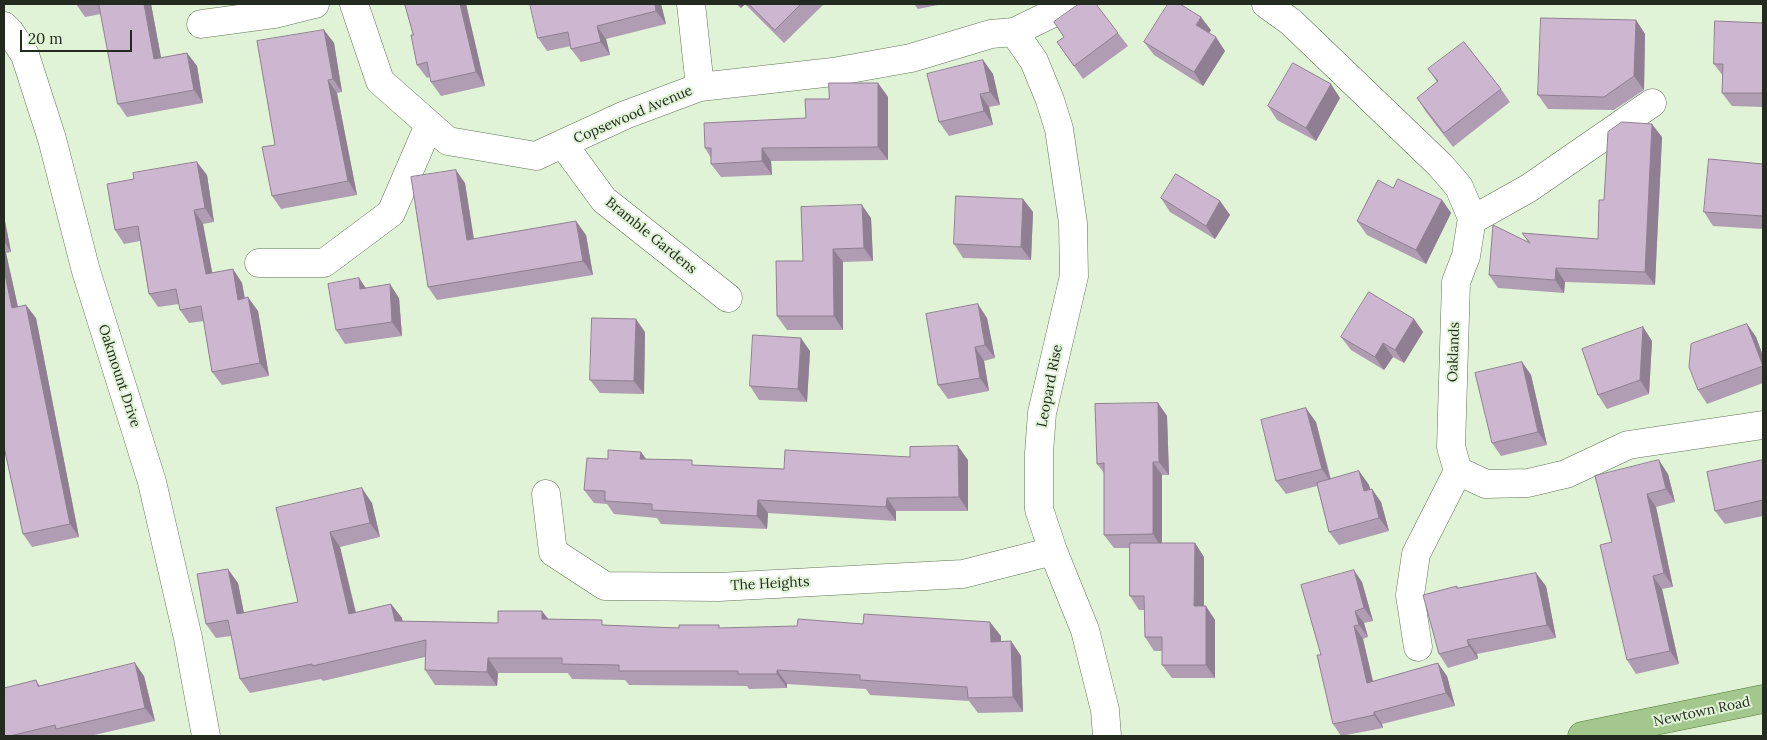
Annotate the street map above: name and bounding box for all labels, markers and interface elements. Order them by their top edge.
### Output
scale bar [22,20,135,52]
text: 20 m [28,29,63,48]
street label: Copsewood Avenue [571,82,695,148]
street label: Bramble Gardens [602,194,700,278]
street label: Oakmount Drive [94,322,144,430]
street label: Oaklands [1445,322,1463,382]
street label: Leopard Rise [1034,343,1066,429]
street label: The Heights [730,574,810,594]
street label: Newtown Road [1652,694,1752,730]

